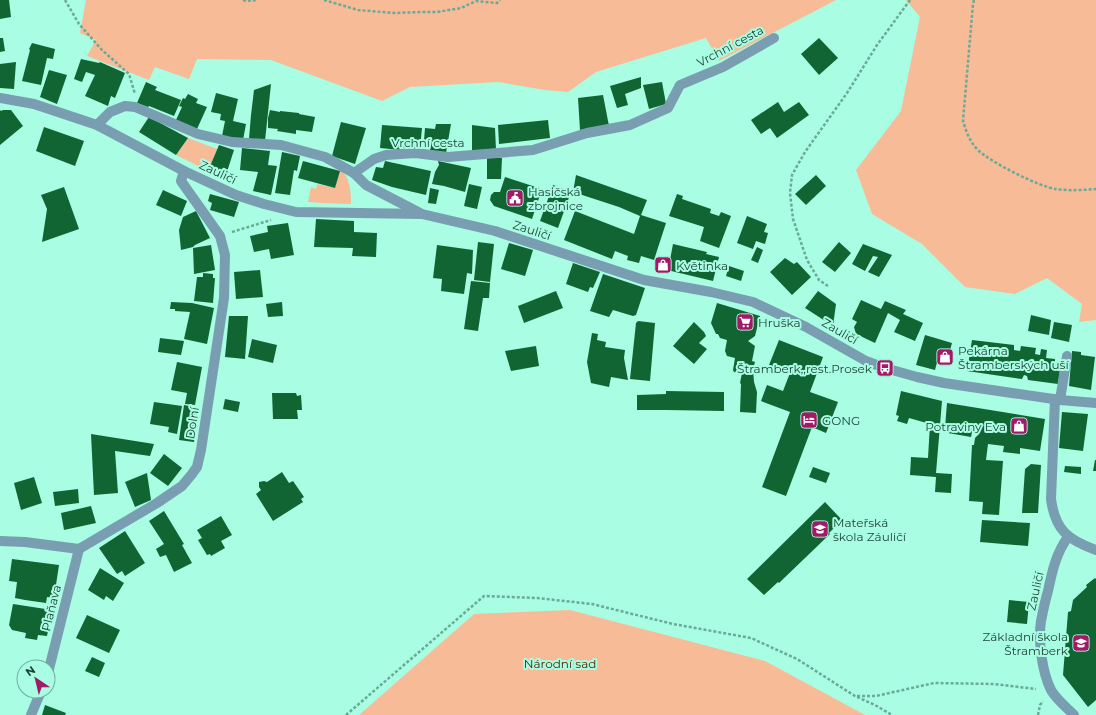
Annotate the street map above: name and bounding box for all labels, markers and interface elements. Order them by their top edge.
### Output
street label: Vrchní cesta [694,22,766,70]
street label: Vrchní cesta [391,135,465,150]
street label: Zauličí [197,157,240,187]
place label: Hasičská zbrojnice [528,184,583,213]
public building icon: Hasičská zbrojnice [505,188,525,208]
street label: Zauličí [511,217,554,243]
shop icon: Květinka [653,255,673,275]
place label: Květinka [676,258,728,273]
supermarket icon: Hruška [735,312,755,332]
place label: Hruška [758,315,801,330]
street label: Zauličí [819,315,861,348]
place label: Pekárna Štramberských uší [958,343,1069,372]
shop icon: Pekárna Štramberských uší [935,347,955,367]
bus stop icon: Štramberk,,rest.Prosek [875,358,895,378]
place label: Štramberk,,rest.Prosek [737,361,873,376]
street label: Dolní [182,405,202,440]
hotel icon: GONG [799,410,819,430]
place label: GONG [822,413,860,428]
shop icon: Potraviny Eva [1009,416,1029,436]
place label: Potraviny Eva [925,419,1006,434]
place label: Mateřská škola Záuličí [833,515,907,544]
school or university icon: Mateřská škola Záuličí [810,519,830,539]
street label: Zauličí [1023,569,1047,612]
street label: Plaňava [38,583,64,633]
place label: Základní škola Štramberk [982,629,1069,658]
school or university icon: Základní škola Štramberk [1071,633,1091,653]
park label: Národní sad [524,656,596,671]
north arrow [16,659,56,699]
text: N [23,663,38,679]

